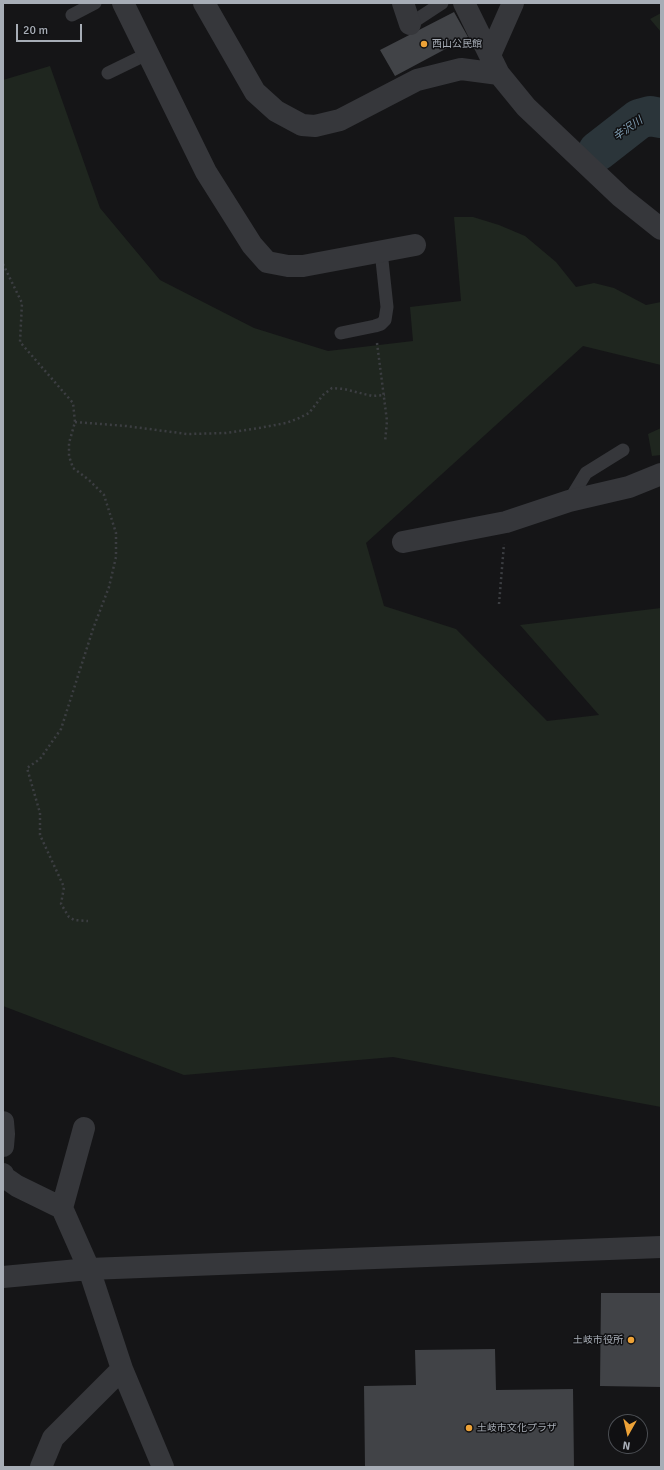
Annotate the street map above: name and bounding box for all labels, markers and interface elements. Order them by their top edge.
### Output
scale bar [18,16,84,42]
text: 20 m [23,23,48,38]
place label: 西山公民館 [432,38,482,50]
marker: 西山公民館 [419,39,429,49]
water label: 辛沢川 [611,114,645,144]
place label: 土岐市役所 [573,1334,623,1346]
marker: 土岐市役所 [626,1335,636,1345]
north arrow [608,1414,648,1454]
place label: 土岐市文化プラザ [477,1422,557,1434]
marker: 土岐市文化プラザ [464,1423,474,1433]
text: N [622,1438,631,1452]

